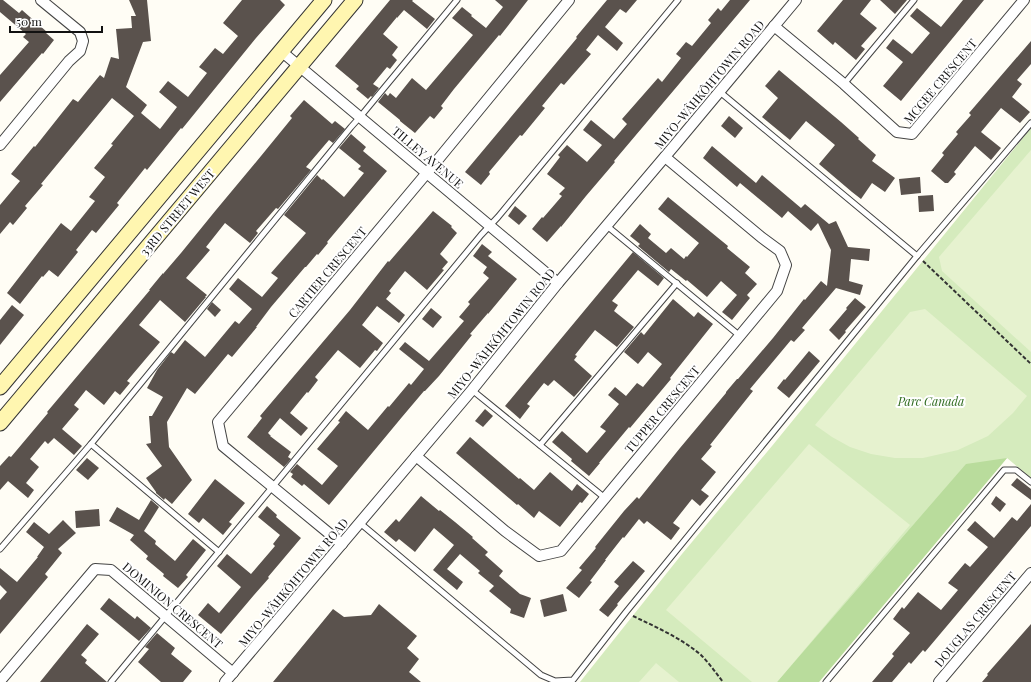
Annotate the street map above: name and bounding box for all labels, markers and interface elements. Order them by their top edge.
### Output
scale bar [10,8,102,34]
text: 50 m [16,13,42,29]
street label: MIYO-WÂHKÔHTOWIN ROAD [650,16,768,152]
street label: MCGEE CRESCENT [900,35,981,127]
street label: TILLEY AVENUE [389,123,467,191]
street label: 33RD STREET WEST [136,165,218,259]
street label: CARTIER CRESCENT [284,223,370,321]
street label: MIYO-WÂHKÔHTOWIN ROAD [443,264,559,401]
street label: TUPPER CRESCENT [621,362,703,456]
park label: Parc Canada [897,393,964,409]
street label: MIYO-WÂHKÔHTOWIN ROAD [234,514,352,650]
street label: DOMINION CRESCENT [120,558,227,652]
street label: DOUGLAS CRESCENT [930,568,1020,670]

